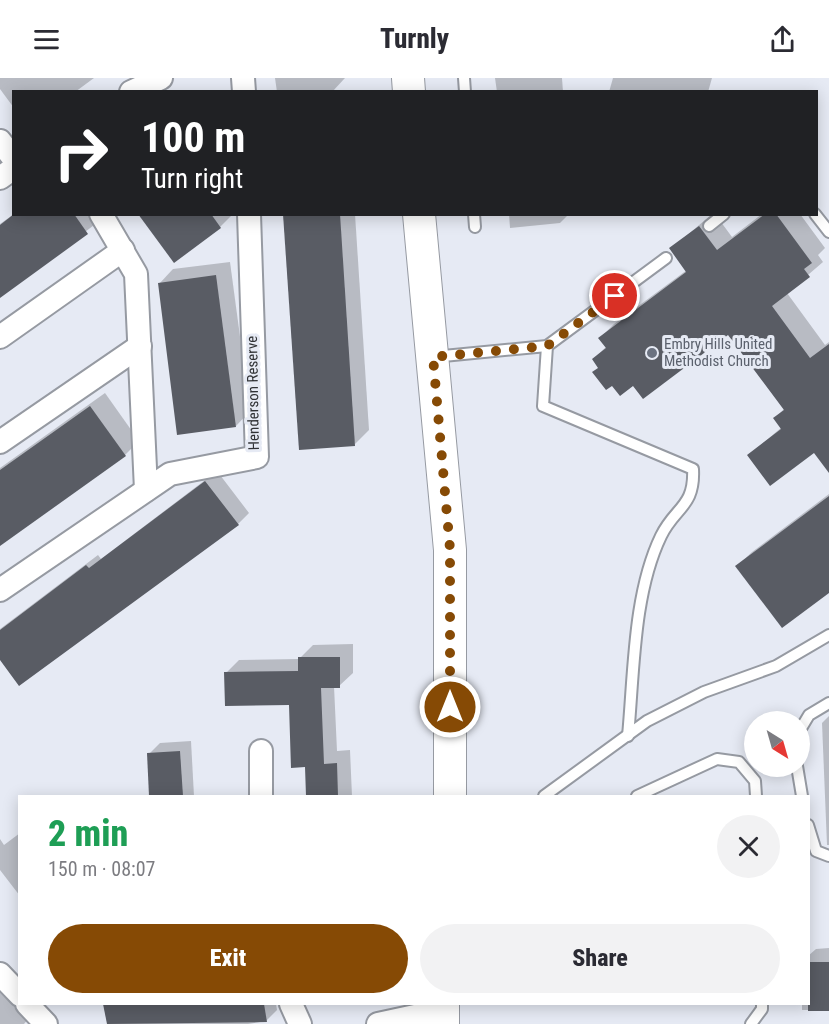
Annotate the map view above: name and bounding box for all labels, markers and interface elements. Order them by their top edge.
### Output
icon: menu [30,23,63,56]
text: Turnly [380,23,449,55]
icon: share [766,23,799,56]
text: 100 m [141,113,246,162]
icon: right [42,114,120,192]
text: Turn right [141,163,243,195]
pin [589,270,640,321]
icon: arrive [598,279,631,312]
place label: Embry Hills United Methodist Church [664,335,773,370]
street label: Henderson Reserve [243,336,263,450]
marker: Embry Hills United Methodist Church [645,346,659,360]
position arrow [418,675,482,739]
north arrow [744,711,810,777]
map controls [744,711,810,777]
text: 2 min [48,813,128,855]
button: close [717,815,780,878]
text: 150 m · 08:07 [48,857,155,881]
button: Exit [48,924,408,993]
button: Share [420,924,780,993]

